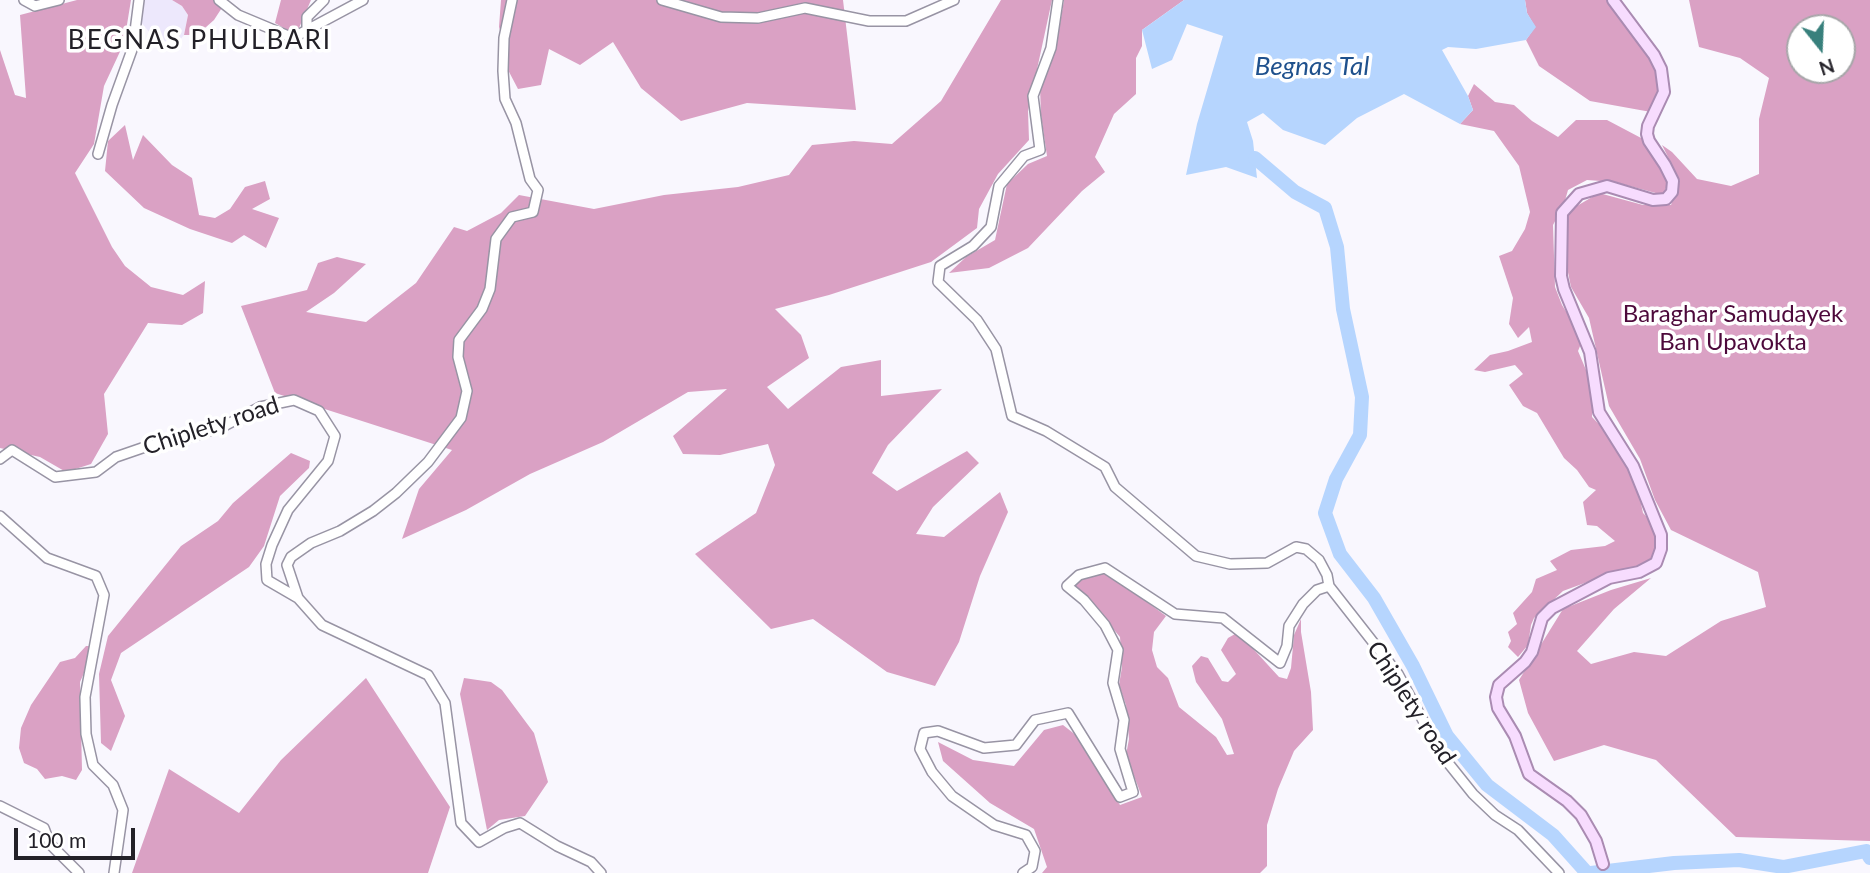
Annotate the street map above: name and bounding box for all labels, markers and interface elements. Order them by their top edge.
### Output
north arrow [1786,14,1856,84]
district label: BEGNAS PHULBARI [70,25,330,57]
water label: Begnas Tal [1255,51,1369,83]
text: N [1817,54,1838,81]
park label: Baraghar Samudayek Ban Upavokta [1623,300,1843,356]
street label: Chiplety road [139,390,283,462]
street label: Chiplety road [1360,636,1462,770]
scale bar [18,814,138,858]
text: 100 m [27,827,86,852]

